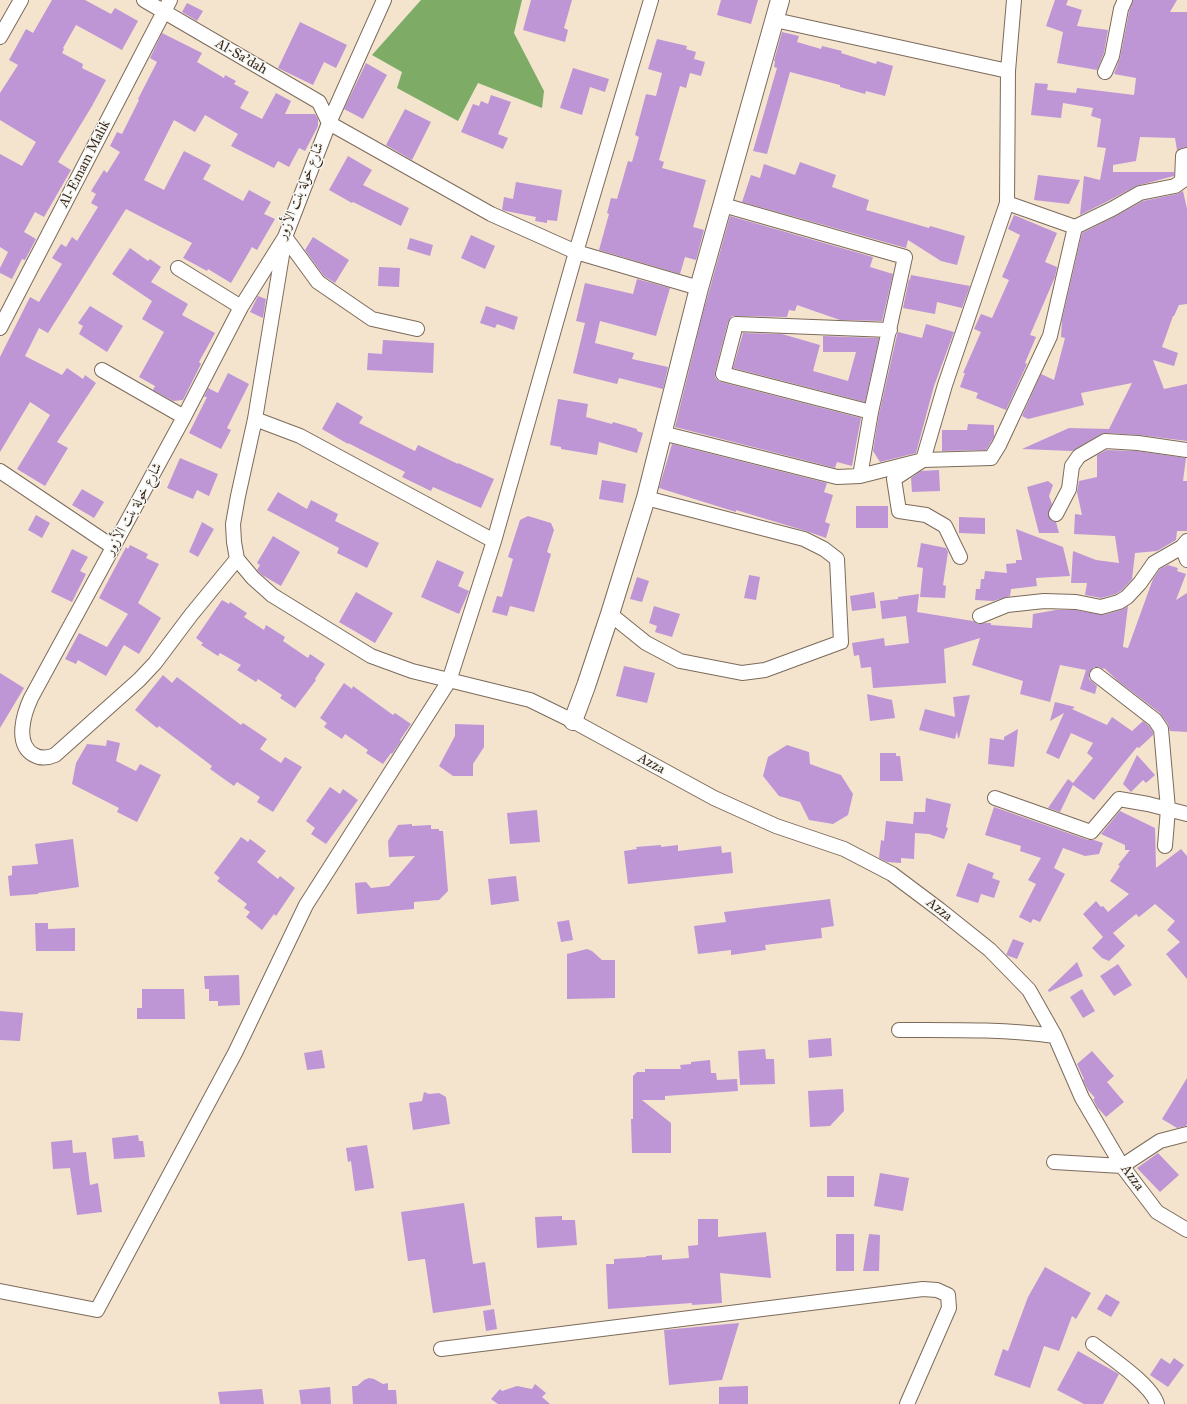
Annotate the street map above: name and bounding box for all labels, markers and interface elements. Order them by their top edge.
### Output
street label: Al-Sa'dah [212,35,270,79]
street label: Al-Emam Malik [56,117,114,211]
street label: شارع خولة بنت الأزور [274,140,328,242]
street label: شارع خولة بنت الأزور [102,460,166,558]
street label: Azza [635,750,667,778]
street label: Azza [923,895,955,925]
street label: Azza [1117,1162,1147,1194]

